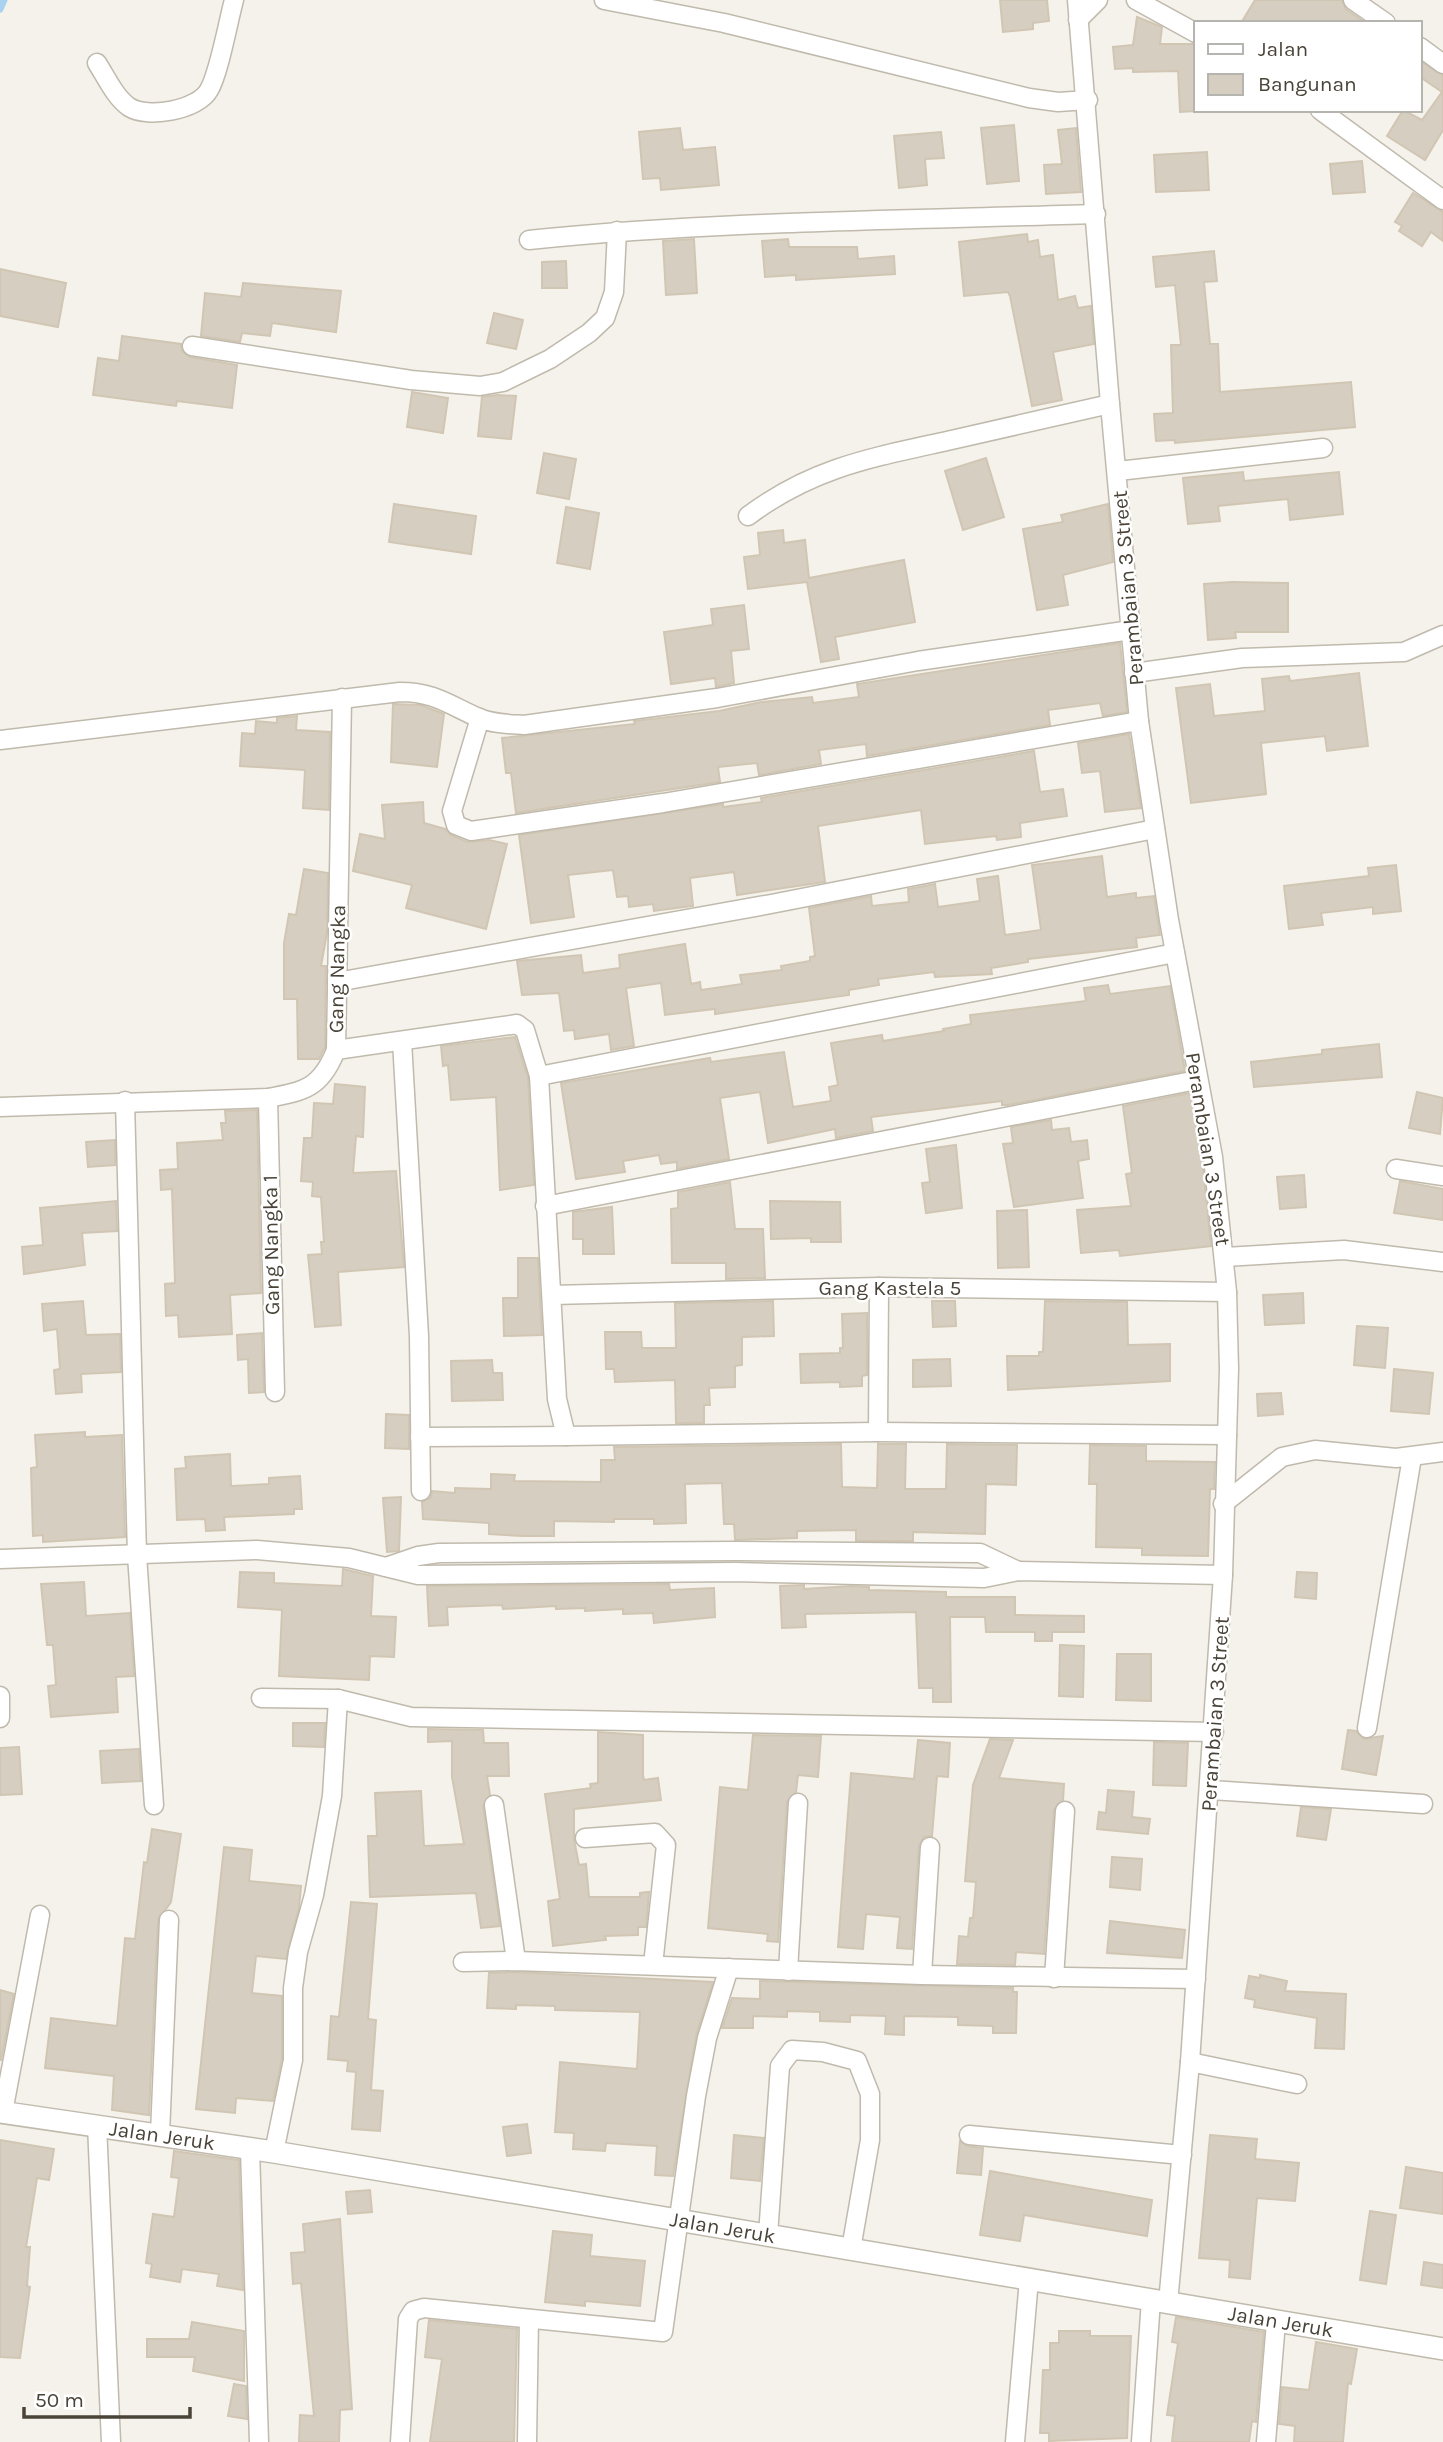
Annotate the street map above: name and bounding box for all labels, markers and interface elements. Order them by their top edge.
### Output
legend [1194,21,1422,112]
text: Jalan [1258,37,1308,61]
text: Bangunan [1258,72,1357,96]
street label: Perambaian 3 Street [1108,489,1148,687]
street label: Gang Nangka [324,905,350,1033]
street label: Perambaian 3 Street [1181,1050,1235,1248]
street label: Gang Nangka 1 [258,1175,284,1315]
street label: Gang Kastela 5 [819,1276,961,1300]
street label: Perambaian 3 Street [1196,1615,1234,1812]
street label: Jalan Jeruk [108,2116,217,2155]
street label: Jalan Jeruk [668,2207,777,2248]
street label: Jalan Jeruk [1226,2301,1336,2342]
scale bar [24,2376,191,2420]
text: 50 m [35,2388,84,2412]

